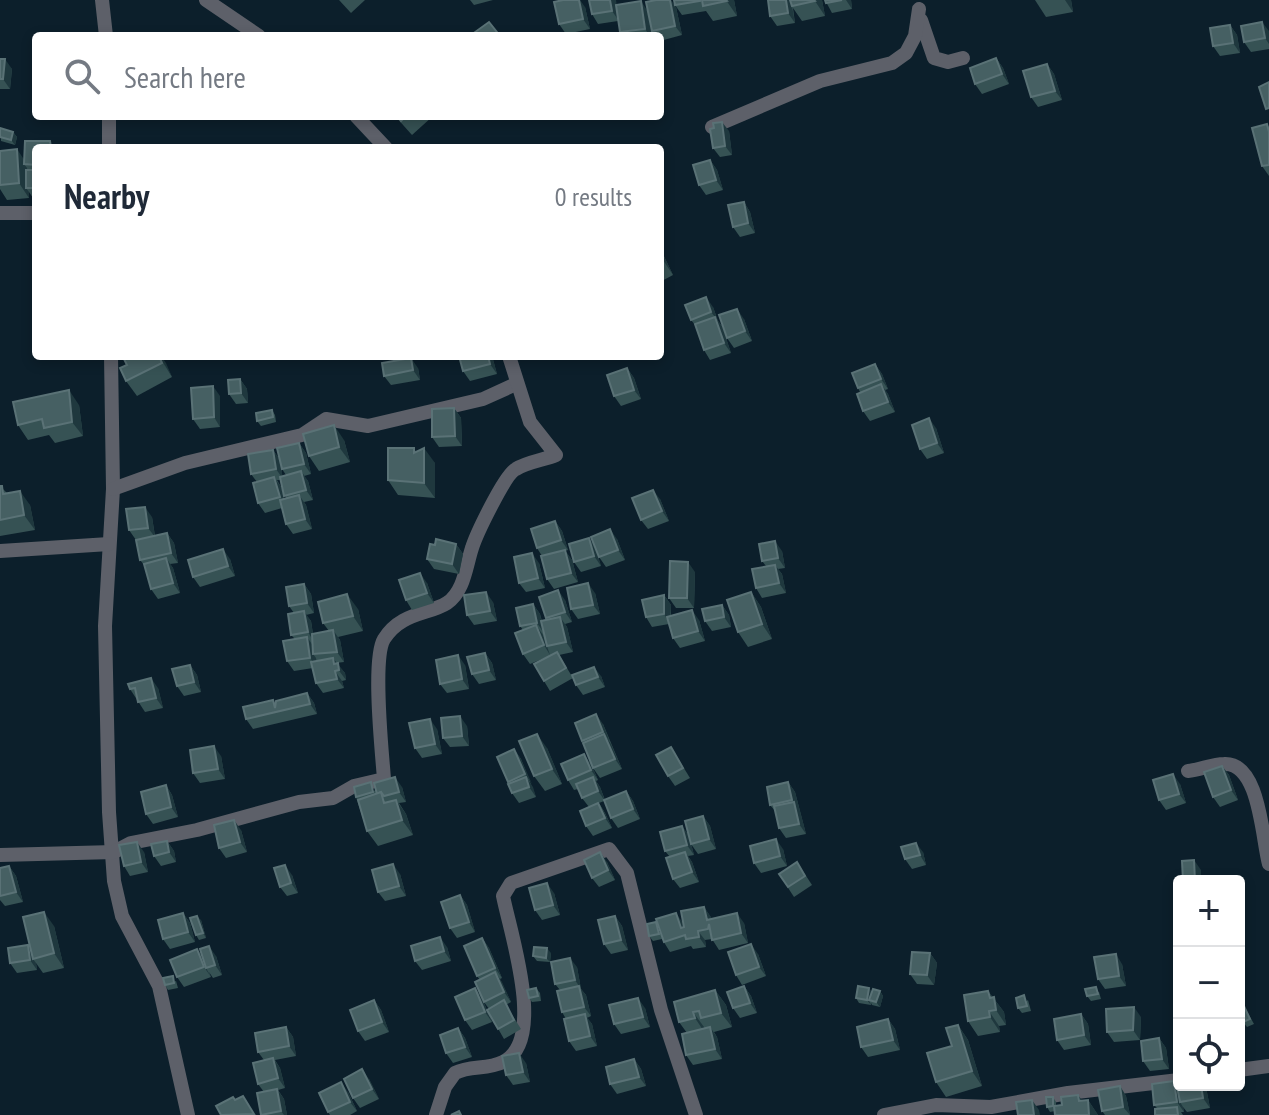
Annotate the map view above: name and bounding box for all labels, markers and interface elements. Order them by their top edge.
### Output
search box [32,32,664,120]
icon: search [60,54,104,98]
text: Search here [124,57,246,96]
text: Nearby [64,174,149,218]
text: 0 results [555,180,632,213]
map controls [1173,875,1245,1091]
button: + [1173,875,1245,947]
button: − [1173,947,1245,1019]
button: locate [1173,1019,1245,1091]

